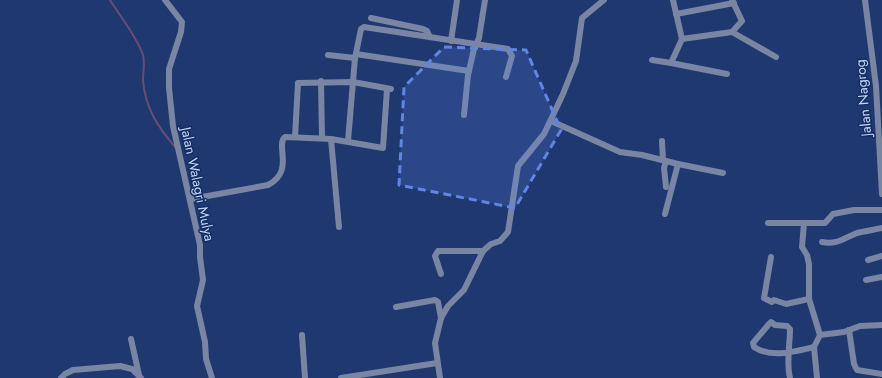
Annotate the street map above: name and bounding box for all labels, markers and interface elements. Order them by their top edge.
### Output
street label: Jalan Nagrog [850,59,877,139]
street label: Jalan Walagri Mulya [176,123,220,243]

